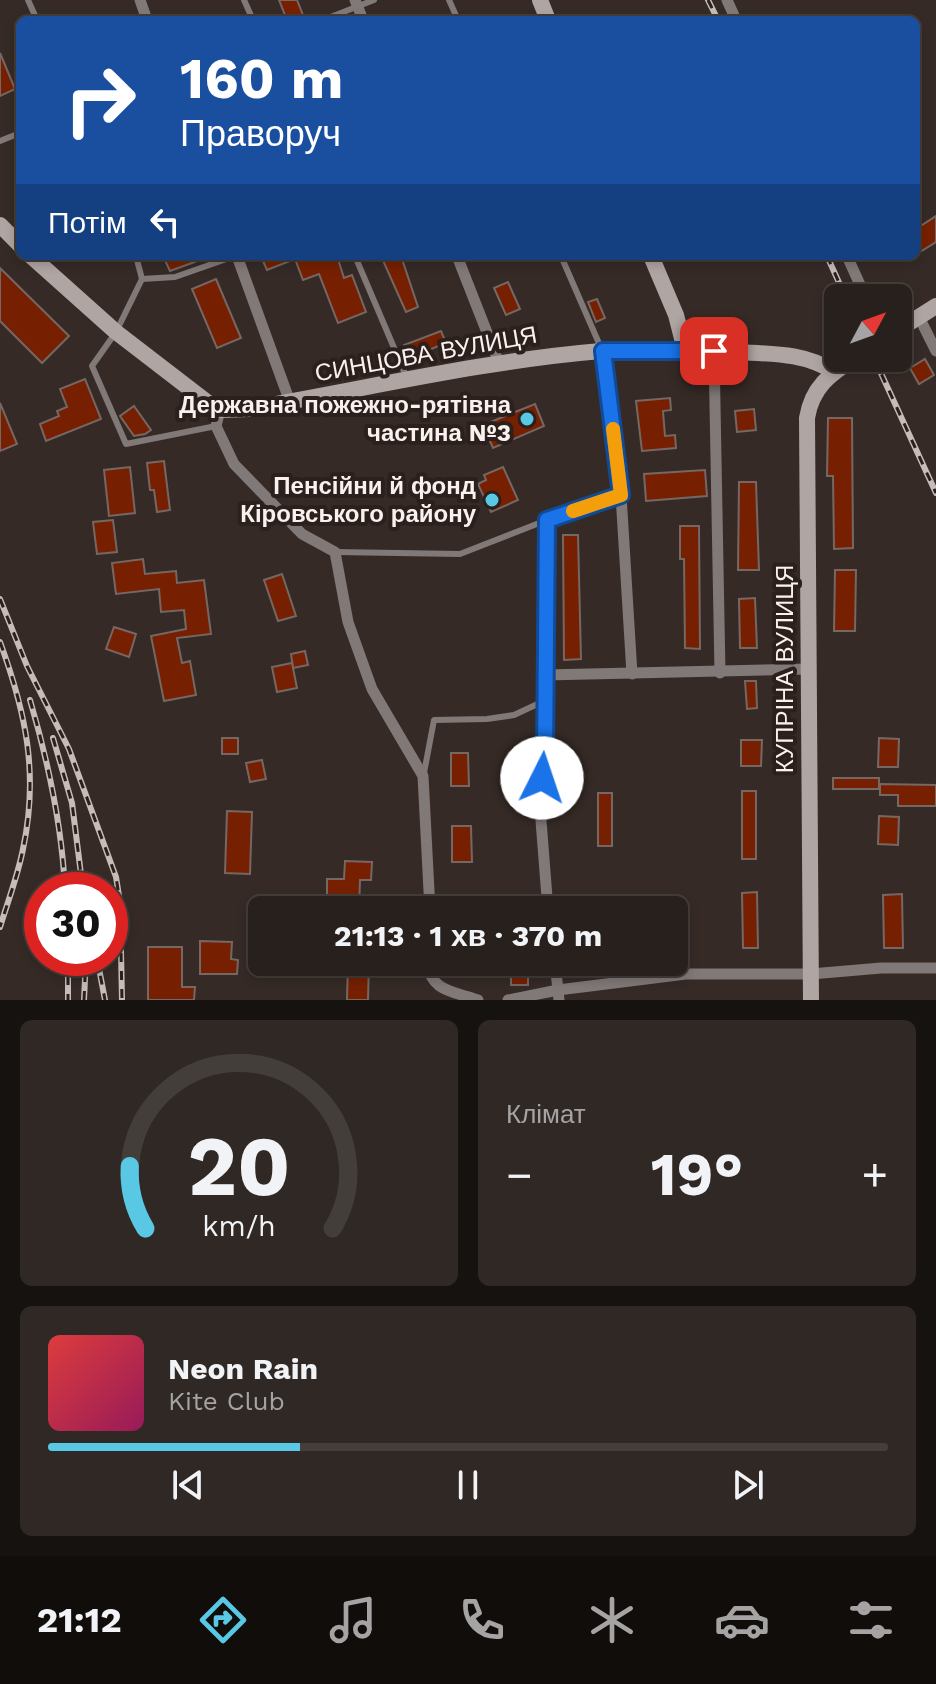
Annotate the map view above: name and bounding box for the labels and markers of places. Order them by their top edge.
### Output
pin [680,317,748,385]
place label: Державна пожежно-рятівна частина №3 [179,391,512,447]
marker: Державна пожежно-рятівна частина №3 [518,410,536,428]
place label: Пенсійни й фонд Кіровського району [240,472,477,528]
marker: Пенсійни й фонд Кіровського району [483,491,501,509]

